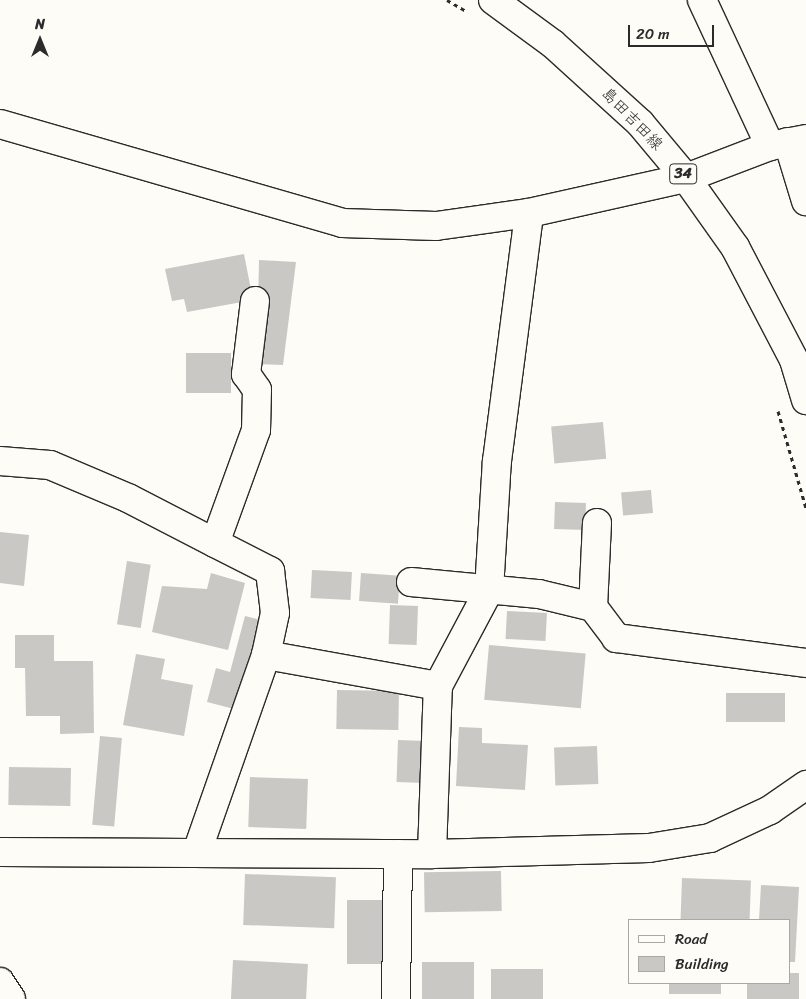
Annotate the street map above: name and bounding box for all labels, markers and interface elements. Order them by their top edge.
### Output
text: N [35,12,45,37]
north arrow [15,15,65,65]
scale bar [631,15,717,47]
text: 20 m [636,21,670,47]
street label: 島田吉田線 [597,84,667,154]
road number: 34 [668,162,698,186]
legend [628,919,791,984]
text: Road [675,926,707,952]
text: Building [675,951,729,977]

